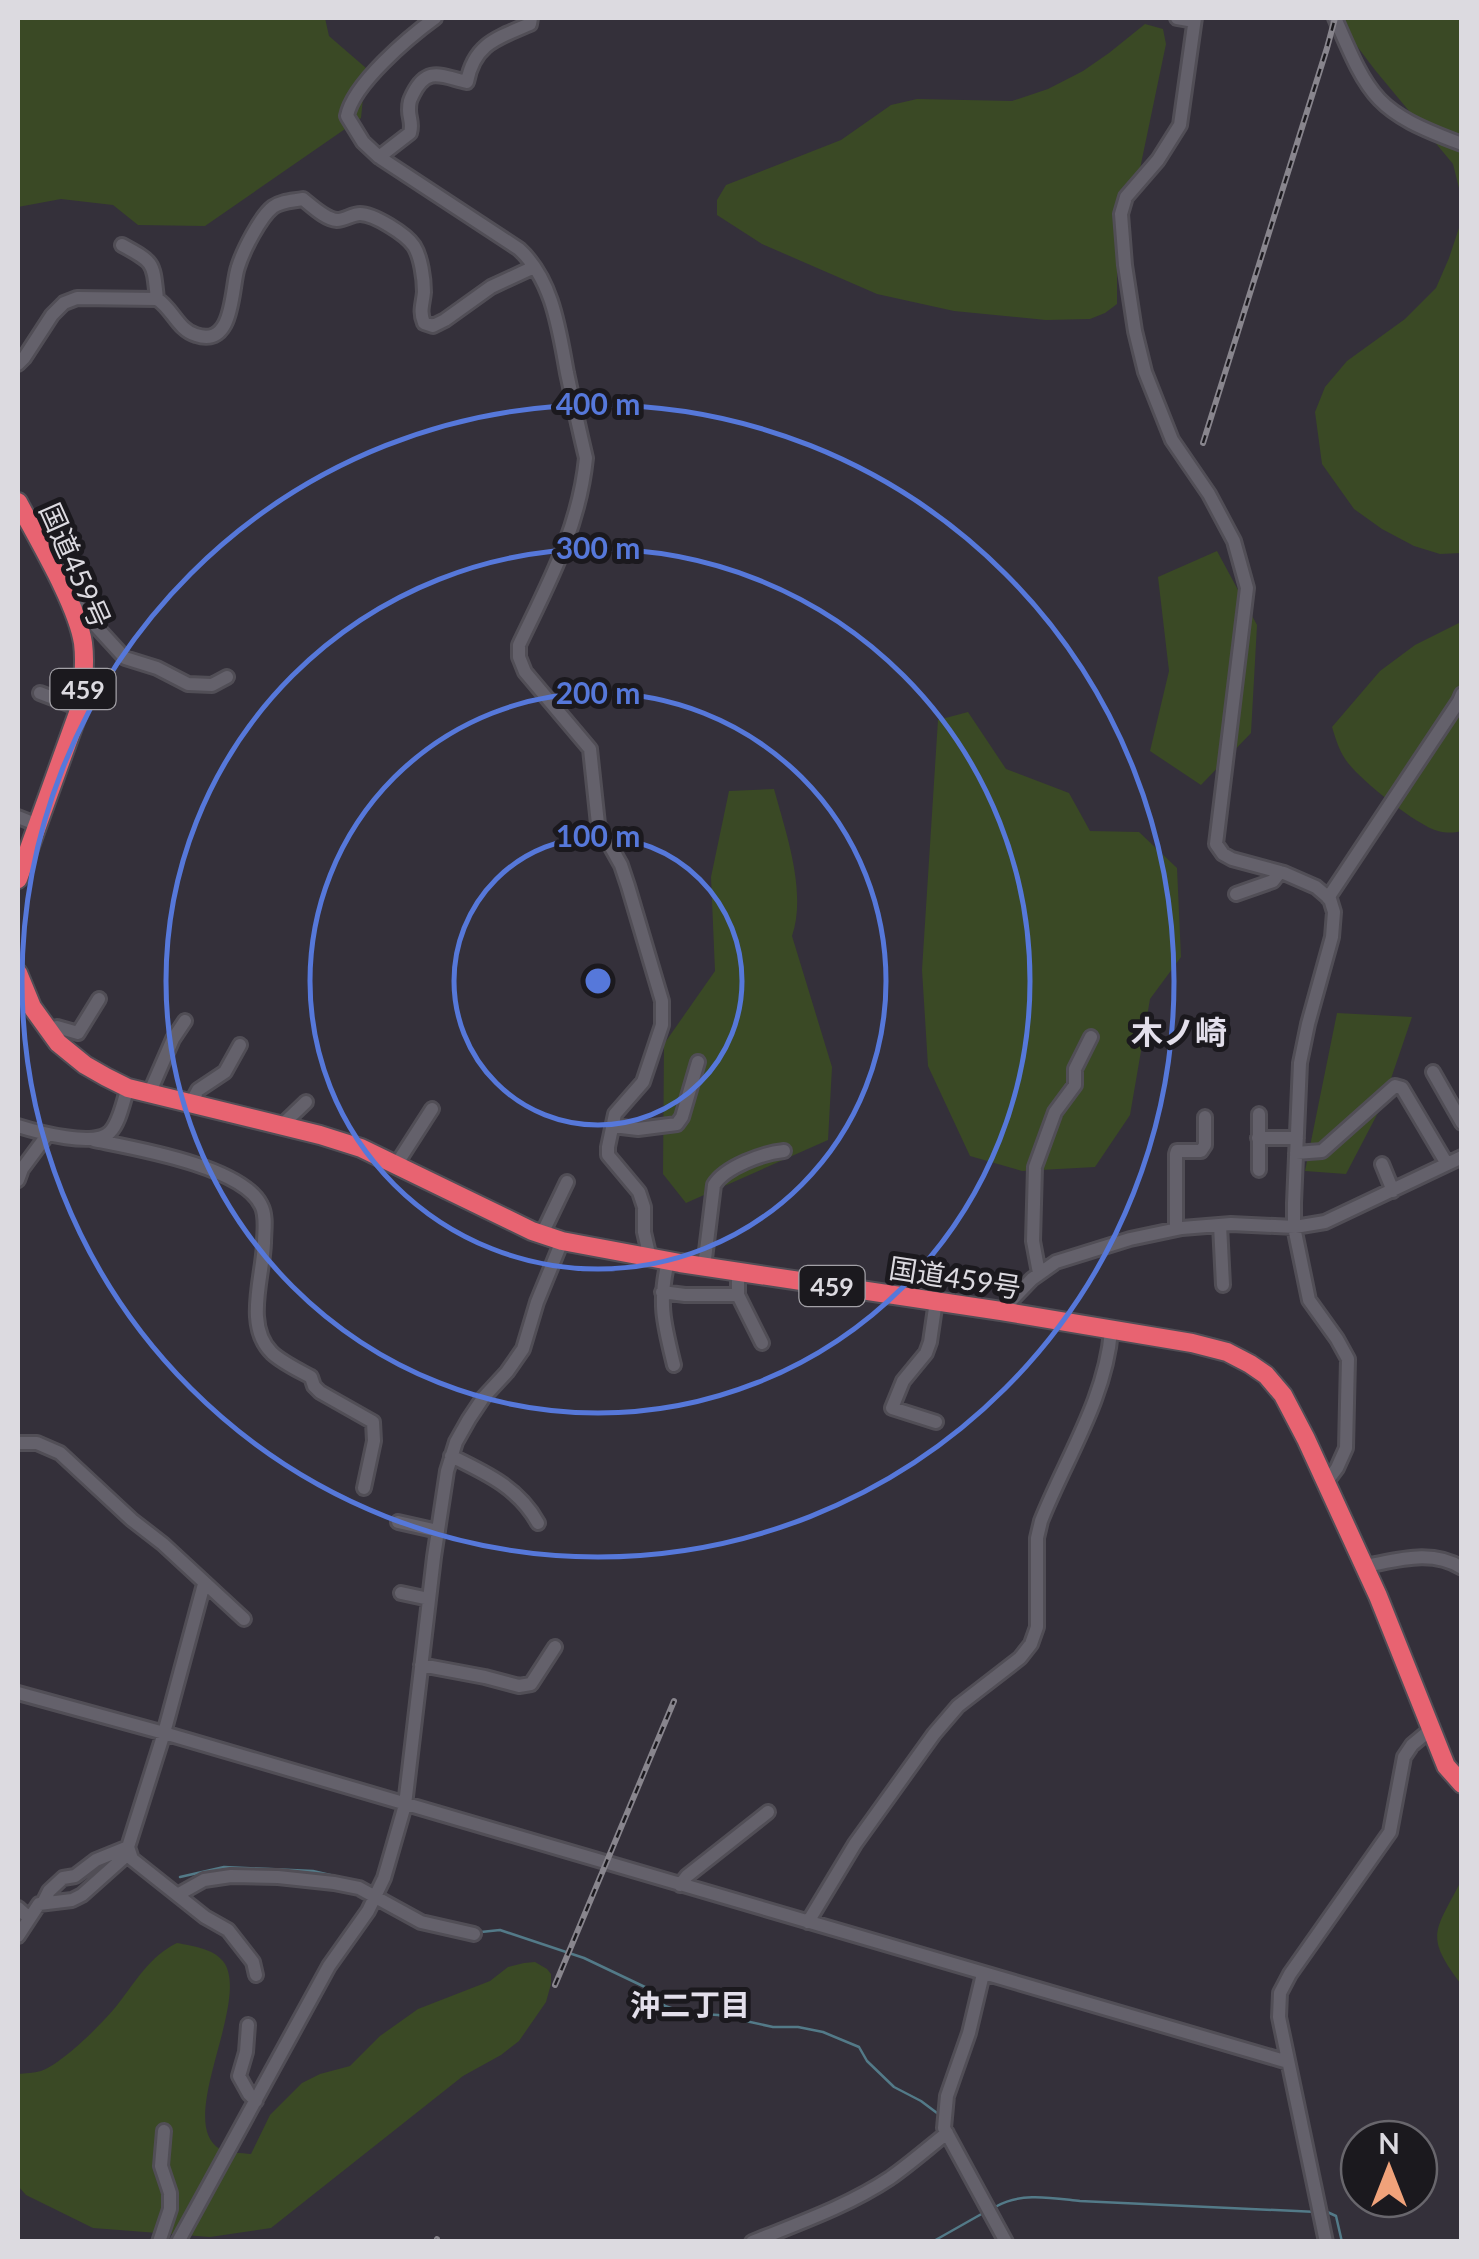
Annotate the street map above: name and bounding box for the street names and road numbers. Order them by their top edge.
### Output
street label: 国道459号 [33,497,119,633]
road number: 459 [51,669,116,709]
street label: 国道459号 [887,1250,1023,1304]
road number: 459 [800,1266,864,1306]

